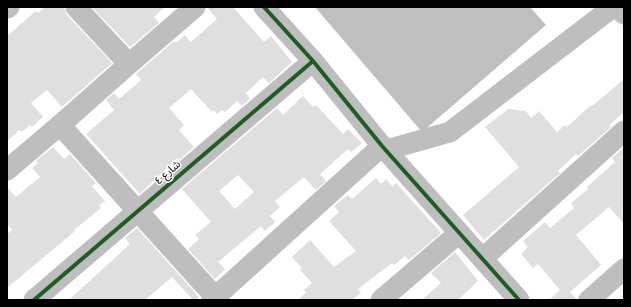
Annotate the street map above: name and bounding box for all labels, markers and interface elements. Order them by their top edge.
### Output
street label: شارع ٤ [152,158,184,188]

